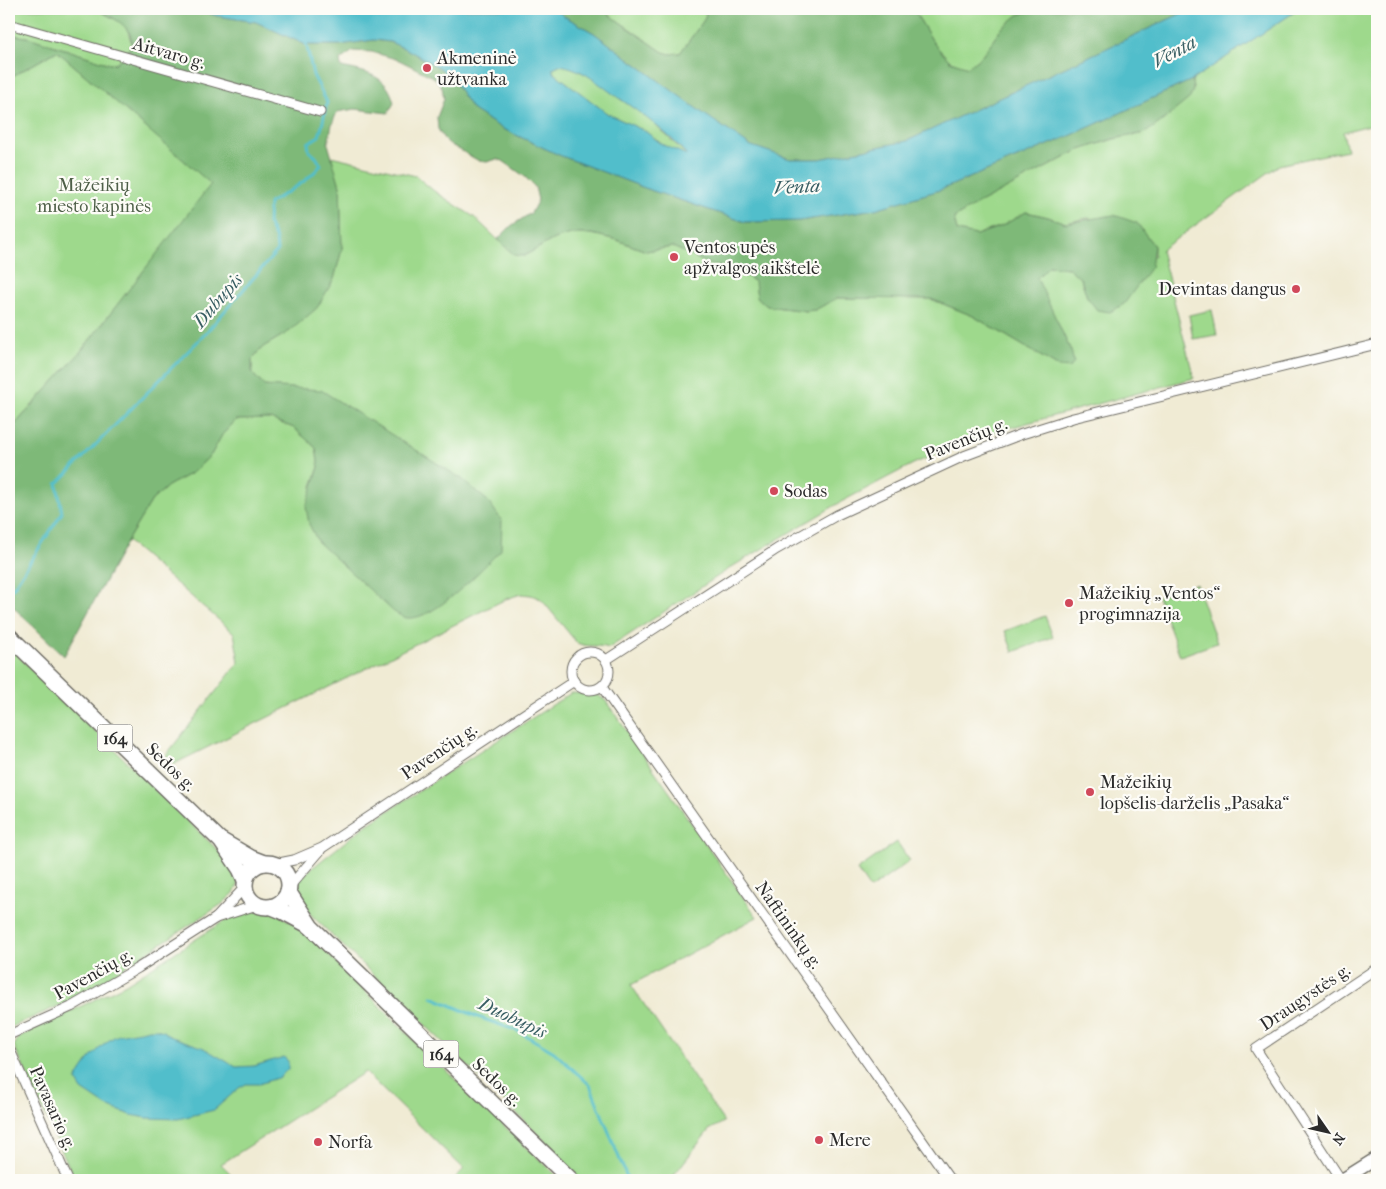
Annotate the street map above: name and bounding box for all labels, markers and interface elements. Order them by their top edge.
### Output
water label: Venta [1149,31,1200,72]
street label: Aitvaro g. [129,33,207,74]
place label: Akmeninė užtvanka [436,48,517,90]
marker: Akmeninė užtvanka [421,62,433,74]
park label: Mažeikių miesto kapinės [37,175,151,217]
water label: Venta [773,175,821,199]
place label: Ventos upės apžvalgos aikštelė [683,237,820,279]
marker: Ventos upės apžvalgos aikštelė [668,251,680,263]
water label: Dubupis [187,268,248,334]
place label: Devintas dangus [1158,279,1286,300]
marker: Devintas dangus [1290,283,1302,295]
street label: Pavenčių g. [922,413,1010,465]
place label: Sodas [784,481,828,502]
marker: Sodas [768,485,780,497]
place label: Mažeikių „Ventos“ progimnazija [1078,583,1220,625]
marker: Mažeikių „Ventos“ progimnazija [1063,597,1075,609]
street label: Pavenčių g. [397,718,481,784]
road number: 164 [98,724,132,751]
street label: Sedos g. [142,739,200,796]
place label: Mažeikių lopšelis-darželis „Pasaka“ [1099,772,1290,814]
marker: Mažeikių lopšelis-darželis „Pasaka“ [1084,786,1096,798]
street label: Naftininkų g. [751,878,826,973]
street label: Pavenčių g. [50,944,136,1005]
street label: Draugystės g. [1256,959,1355,1035]
water label: Duobupis [473,992,551,1044]
road number: 164 [424,1040,458,1068]
street label: Sedos g. [468,1054,526,1111]
street label: Pavasario g. [25,1063,80,1153]
north arrow [1304,1106,1354,1156]
place label: Mere [829,1130,871,1151]
text: N [1328,1130,1348,1148]
place label: Norfa [328,1132,373,1153]
marker: Mere [813,1134,825,1146]
marker: Norfa [312,1136,324,1148]

